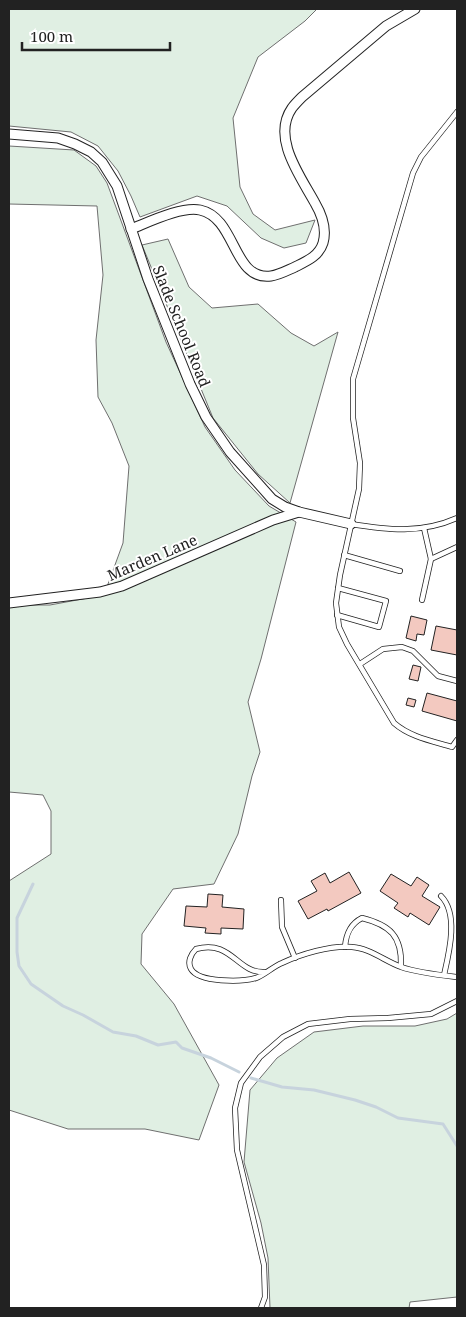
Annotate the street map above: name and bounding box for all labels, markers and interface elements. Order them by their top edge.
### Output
scale bar [22,20,170,52]
text: 100 m [30,26,73,46]
street label: Slade School Road [148,262,216,390]
street label: Marden Lane [104,529,200,585]

